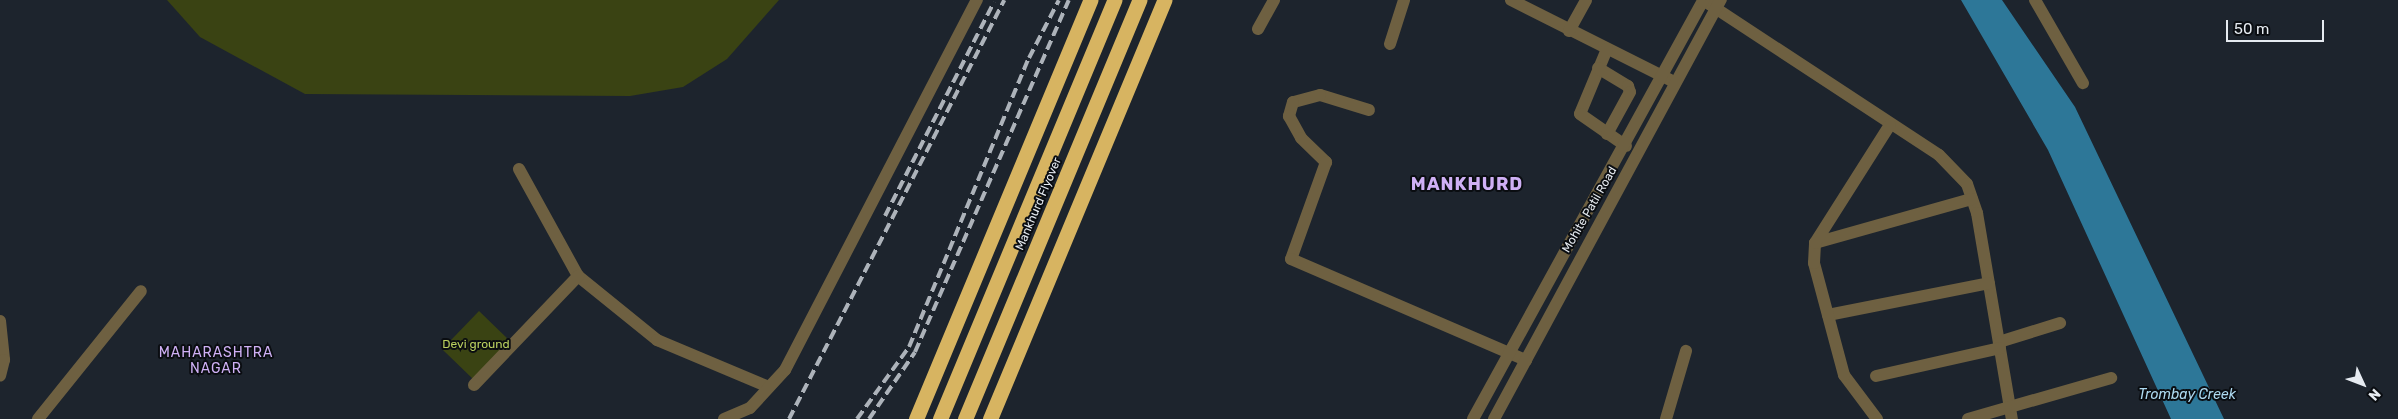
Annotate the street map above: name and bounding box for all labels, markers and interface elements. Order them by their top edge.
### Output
scale bar [2228,10,2326,42]
text: 50 m [2234,20,2269,38]
street label: Mankhurd Flyover [1013,155,1065,253]
street label: Mohite Patil Road [1560,164,1620,256]
district label: MANKHURD [1410,173,1524,195]
park label: Devi ground [442,338,510,352]
district label: MAHARASHTRA NAGAR [157,345,275,378]
north arrow [2338,359,2388,409]
text: N [2365,385,2384,404]
water label: Trombay Creek [2138,387,2236,403]

